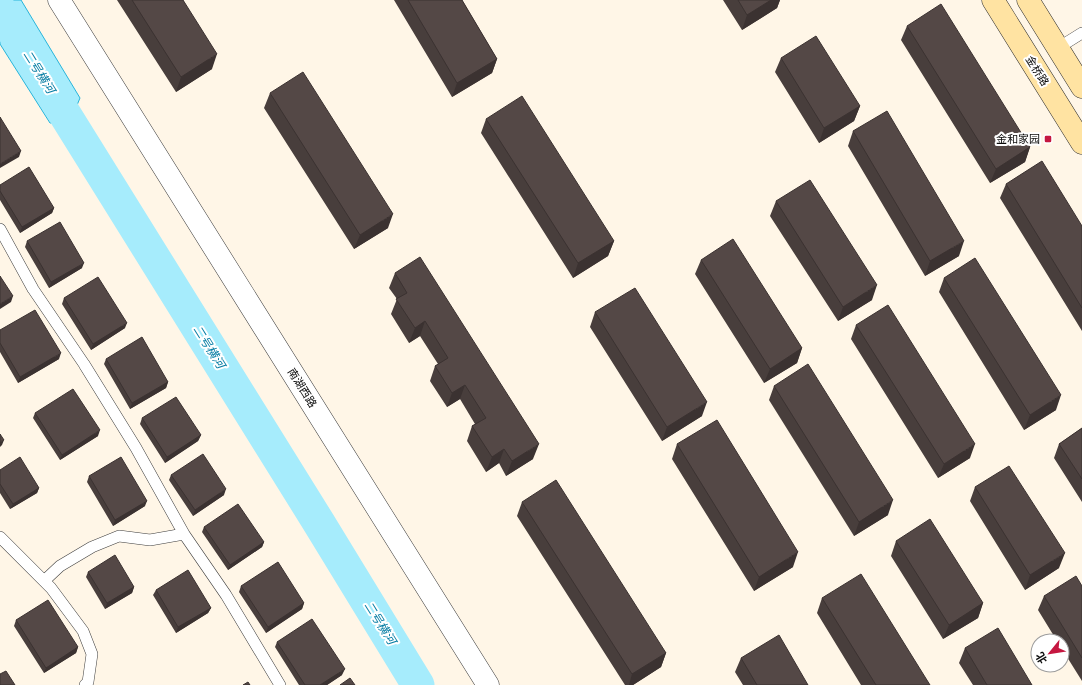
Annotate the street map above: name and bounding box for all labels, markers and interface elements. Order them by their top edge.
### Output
water label: 二号横河 [19,47,60,98]
street label: 金桥路 [1022,53,1052,89]
place label: 金和家园 [996,132,1040,147]
marker: 金和家园 [1043,134,1053,144]
water label: 二号横河 [189,322,230,373]
street label: 南湖西路 [284,365,320,411]
water label: 二号横河 [360,598,401,649]
north arrow [1030,633,1070,673]
text: 北 [1033,649,1051,666]

